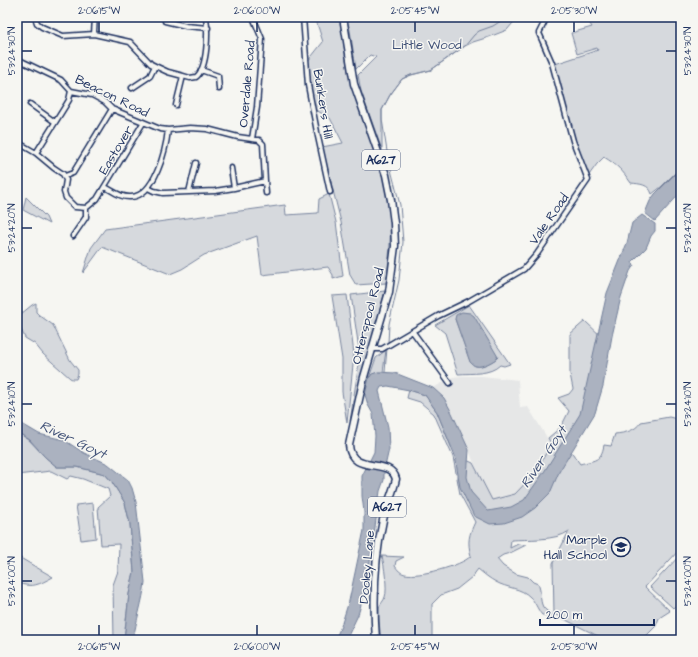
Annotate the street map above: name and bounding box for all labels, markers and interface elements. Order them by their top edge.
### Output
text: 2°06'15"W [78,4,121,18]
text: 2°06'00"W [234,4,281,18]
text: 2°05'45"W [391,4,440,18]
text: 2°05'30"W [551,4,598,18]
text: 53°24'30"N [5,27,19,75]
text: 53°24'30"N [681,27,695,75]
park label: Little Wood [392,36,462,54]
street label: Overdale Road [234,40,260,128]
street label: Bunkers Hill [309,68,337,140]
street label: Beacon Road [72,70,152,122]
street label: Eastover [94,122,138,178]
road number: A627 [362,150,400,170]
street label: Vale Road [525,189,573,248]
text: 53°24'20"N [5,203,19,253]
text: 53°24'20"N [681,203,695,253]
street label: Otterspool Road [347,266,389,366]
text: 53°24'10"N [5,382,19,426]
text: 53°24'10"N [681,382,695,426]
water label: River Goyt [37,416,111,465]
water label: River Goyt [516,421,573,492]
road number: A627 [368,497,406,517]
street label: Dooley Lane [355,530,380,605]
place label: Marple Hall School [544,531,607,564]
school or university icon: Marple Hall School [610,536,632,558]
text: 53°24'00"N [5,556,19,606]
text: 53°24'00"N [681,556,695,606]
scale bar [540,601,654,627]
text: 200 m [546,607,583,624]
text: 2°06'15"W [78,640,121,654]
text: 2°06'00"W [234,640,281,654]
text: 2°05'45"W [391,640,440,654]
text: 2°05'30"W [551,640,598,654]

